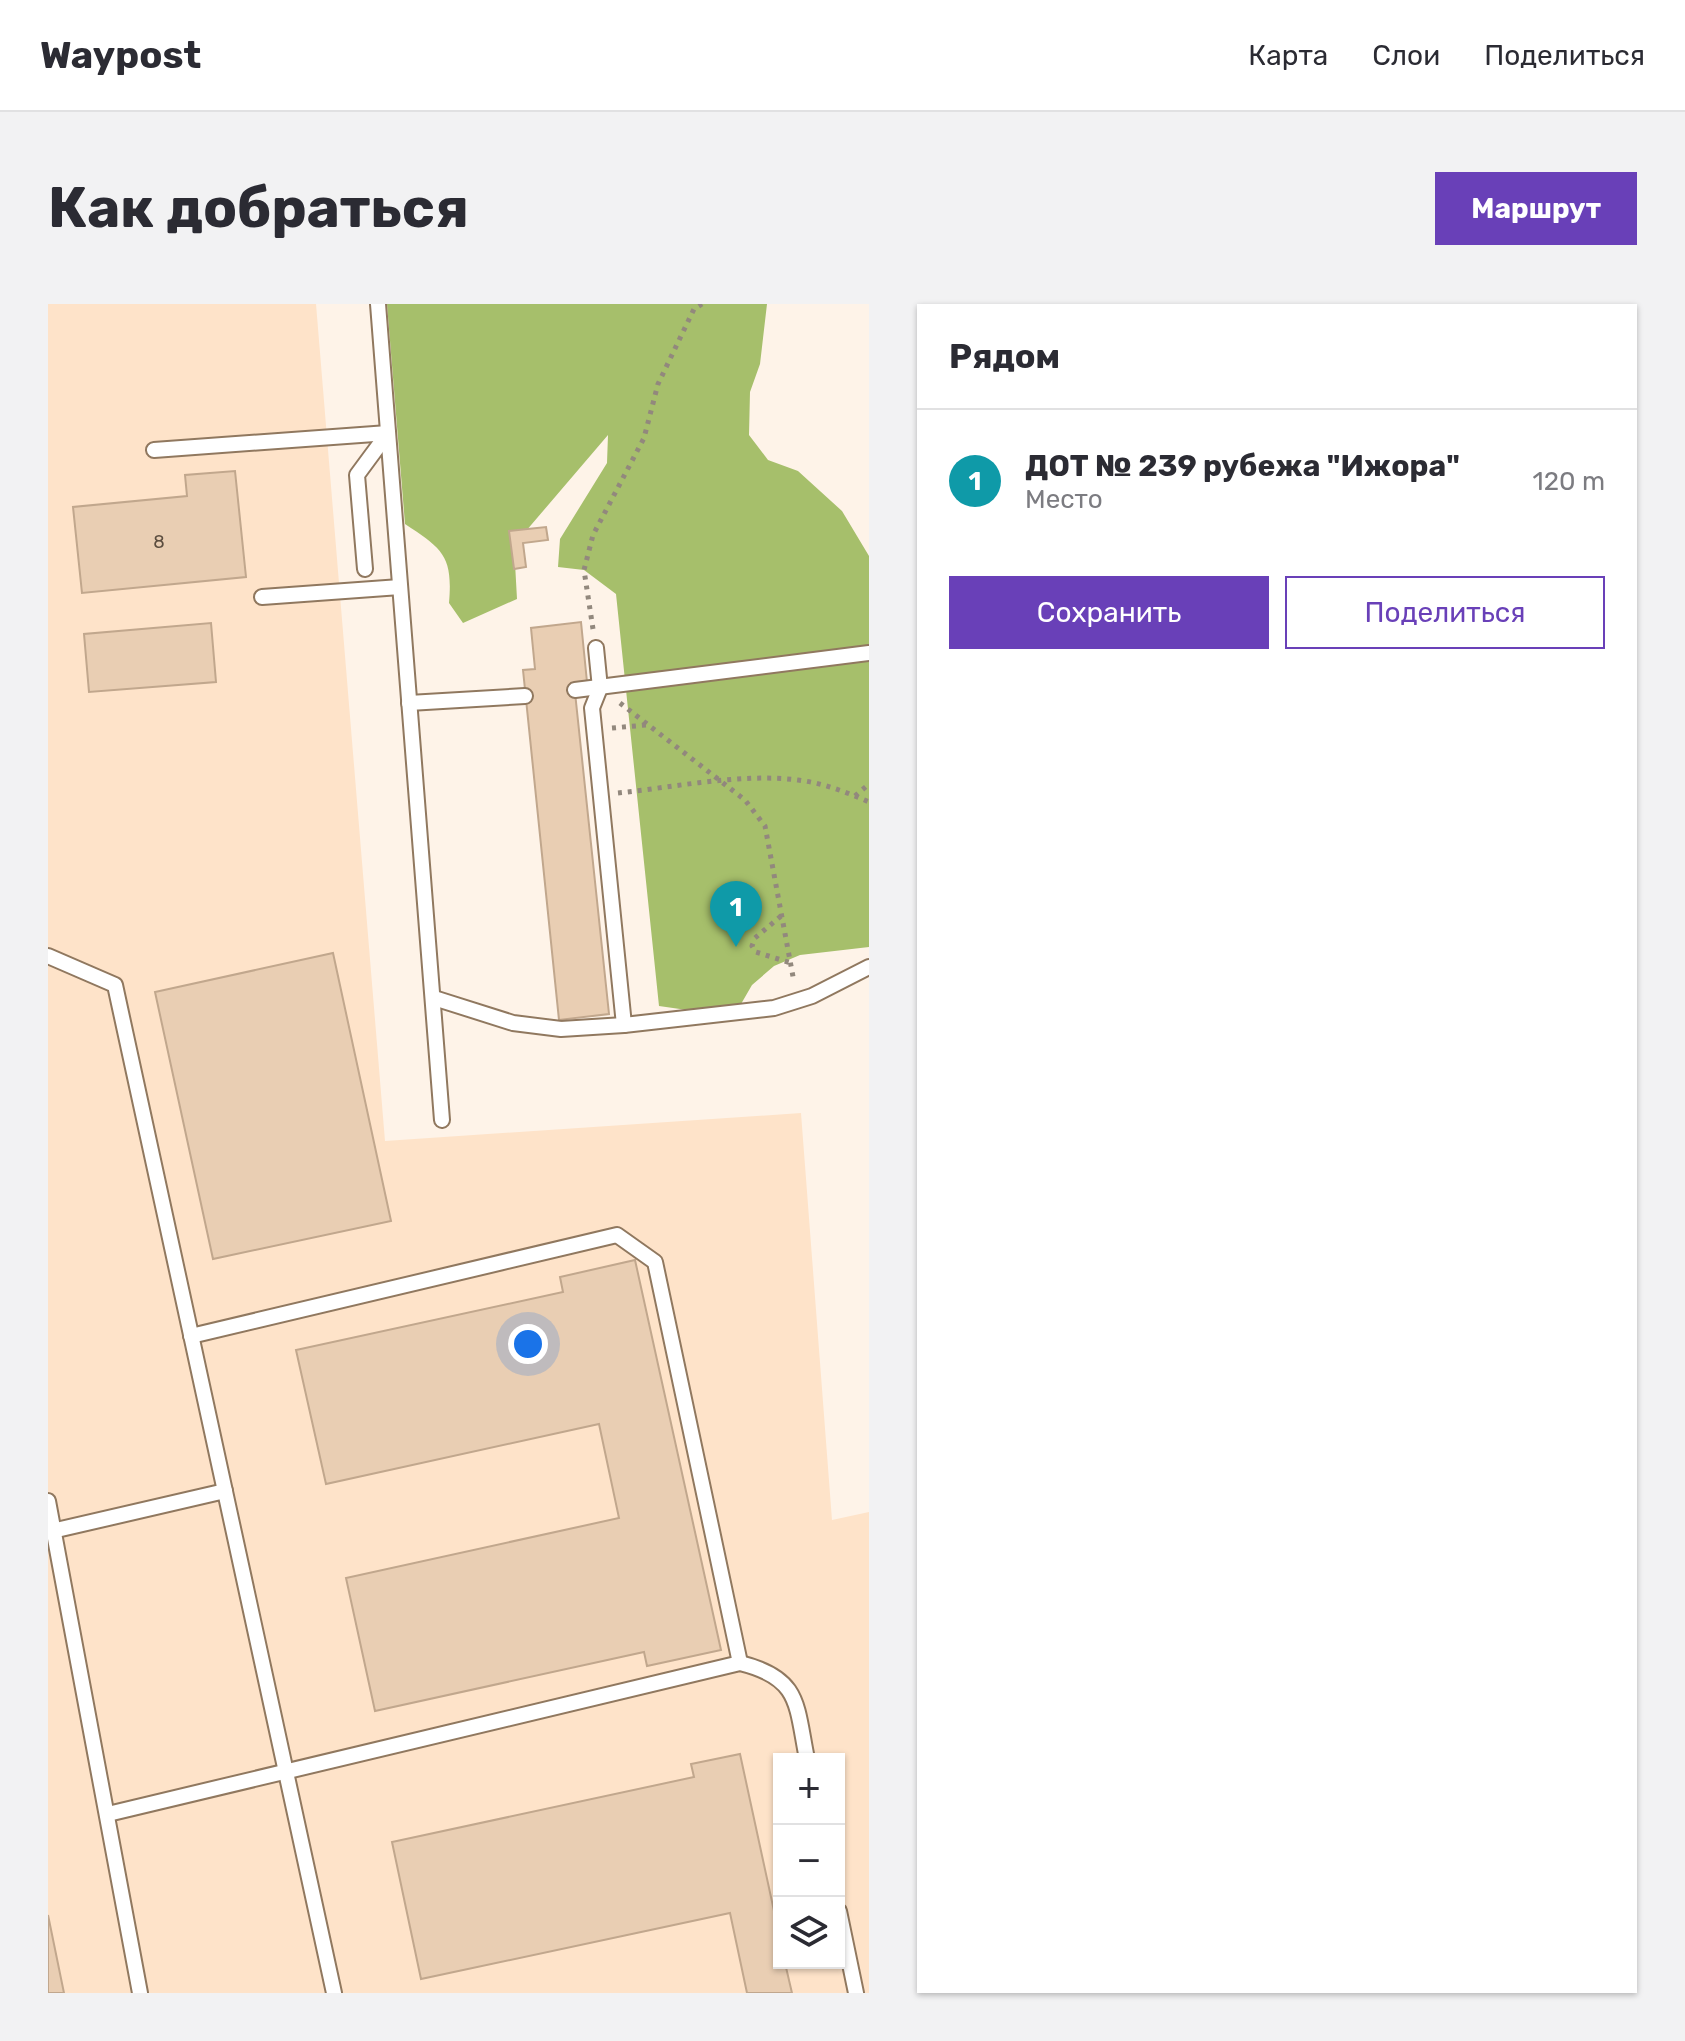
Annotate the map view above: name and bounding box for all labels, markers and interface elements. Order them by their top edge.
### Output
text: Waypost [40,32,201,78]
text: Карта [1248,39,1328,72]
text: Слои [1372,39,1440,72]
text: Поделиться [1484,39,1645,72]
button: Маршрут [1435,172,1637,245]
text: Как добраться [48,175,469,241]
text: Рядом [949,336,1060,377]
text: ДОТ № 239 рубежа "Ижора" [1025,448,1460,484]
text: 1 [969,466,981,497]
text: 120 m [1533,466,1605,497]
text: Место [1025,484,1103,515]
house number: 8 [153,531,165,553]
button: Сохранить [949,576,1269,649]
button: Поделиться [1285,576,1605,649]
pin: 1 [710,881,762,947]
your location [508,1324,548,1364]
map controls [773,1753,845,1969]
button: + [773,1753,845,1825]
button: − [773,1825,845,1897]
button: layers [773,1897,845,1969]

